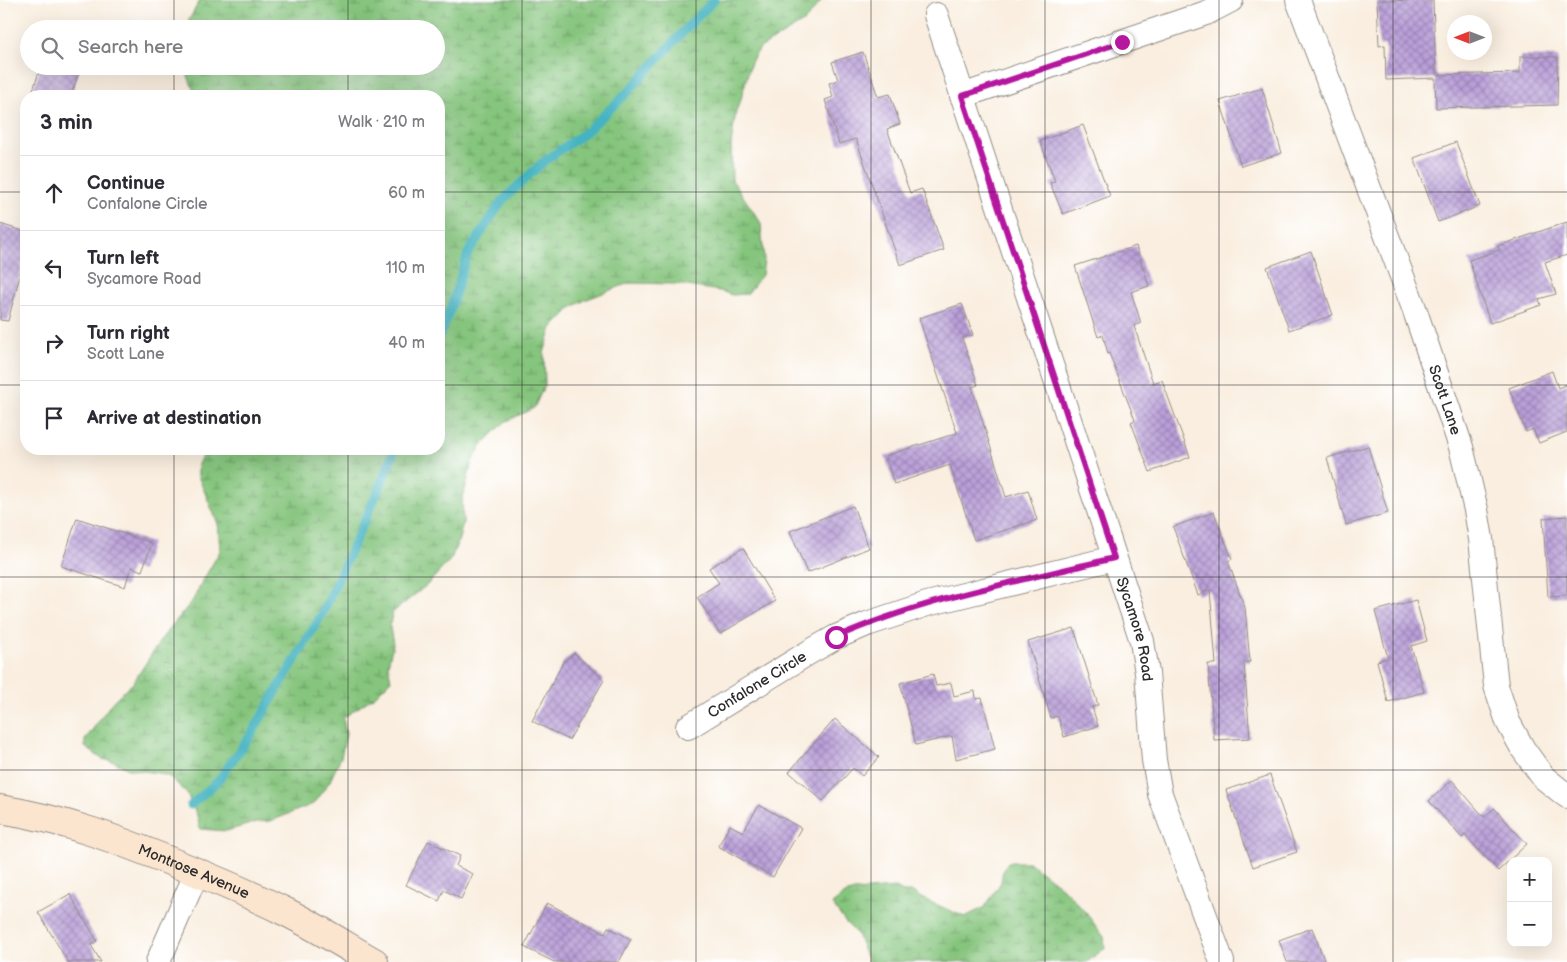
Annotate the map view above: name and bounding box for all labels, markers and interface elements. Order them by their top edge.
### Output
north arrow [1447,15,1492,60]
search box [20,20,445,75]
route end [1111,31,1134,54]
icon: search [38,34,66,62]
text: Search here [78,36,183,59]
text: 3 min [40,110,93,135]
text: Walk · 210 m [338,113,425,132]
text: Continue [87,172,165,195]
icon: ahead [40,179,68,207]
text: 60 m [388,184,425,203]
text: Confalone Circle [87,195,207,214]
text: Turn left [87,247,159,270]
icon: left [40,254,68,282]
text: 110 m [386,259,425,278]
text: Sycamore Road [87,270,201,289]
text: Turn right [87,322,170,345]
icon: right [40,329,68,357]
text: 40 m [388,334,425,353]
text: Scott Lane [87,345,165,364]
street label: Scott Lane [1424,362,1465,438]
icon: arrive [40,404,68,432]
text: Arrive at destination [87,407,262,430]
street label: Sycamore Road [1112,575,1157,682]
route start [825,626,848,649]
street label: Confalone Circle [704,647,810,723]
street label: Montrose Avenue [135,840,252,903]
map controls [1507,857,1552,947]
button: + [1507,857,1552,902]
button: − [1507,902,1552,947]

